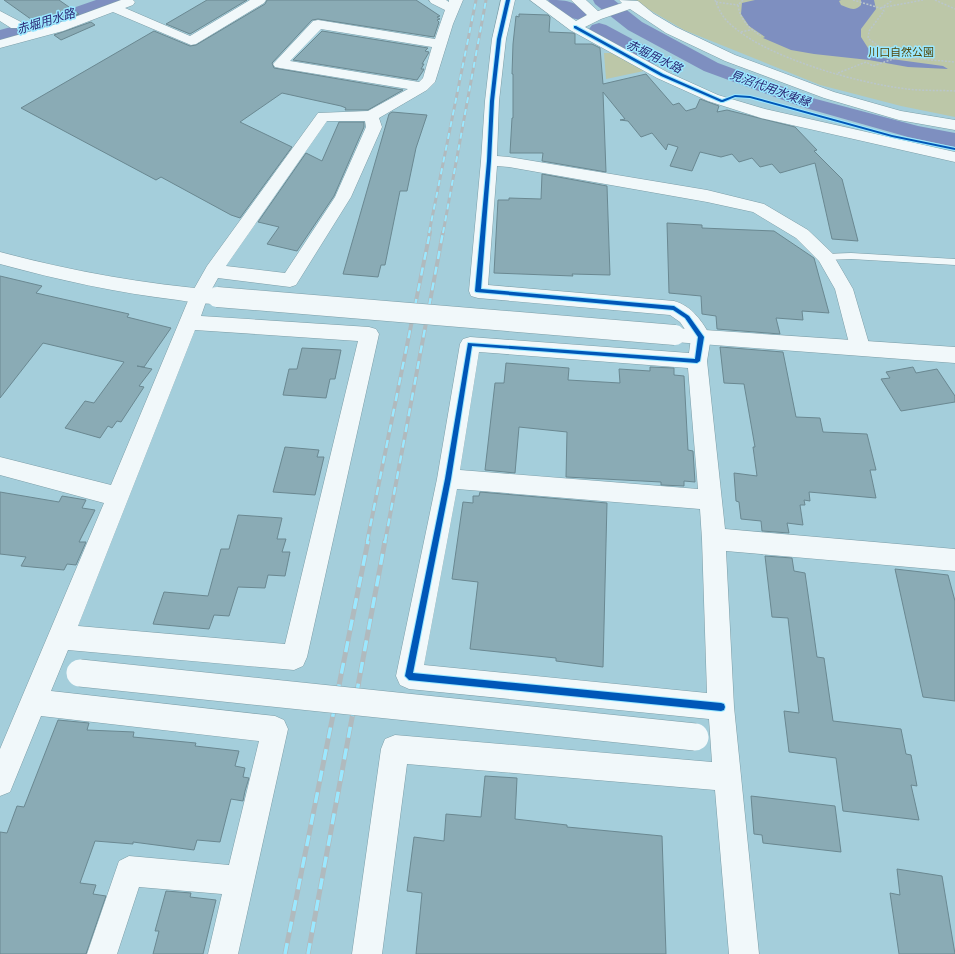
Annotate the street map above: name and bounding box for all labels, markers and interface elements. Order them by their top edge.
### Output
water label: 赤堀用水路 [15,5,78,39]
water label: 赤堀用水路 [623,36,686,78]
park label: 川口自然公園 [868,45,934,60]
water label: 見沼代用水東縁 [728,67,814,112]

